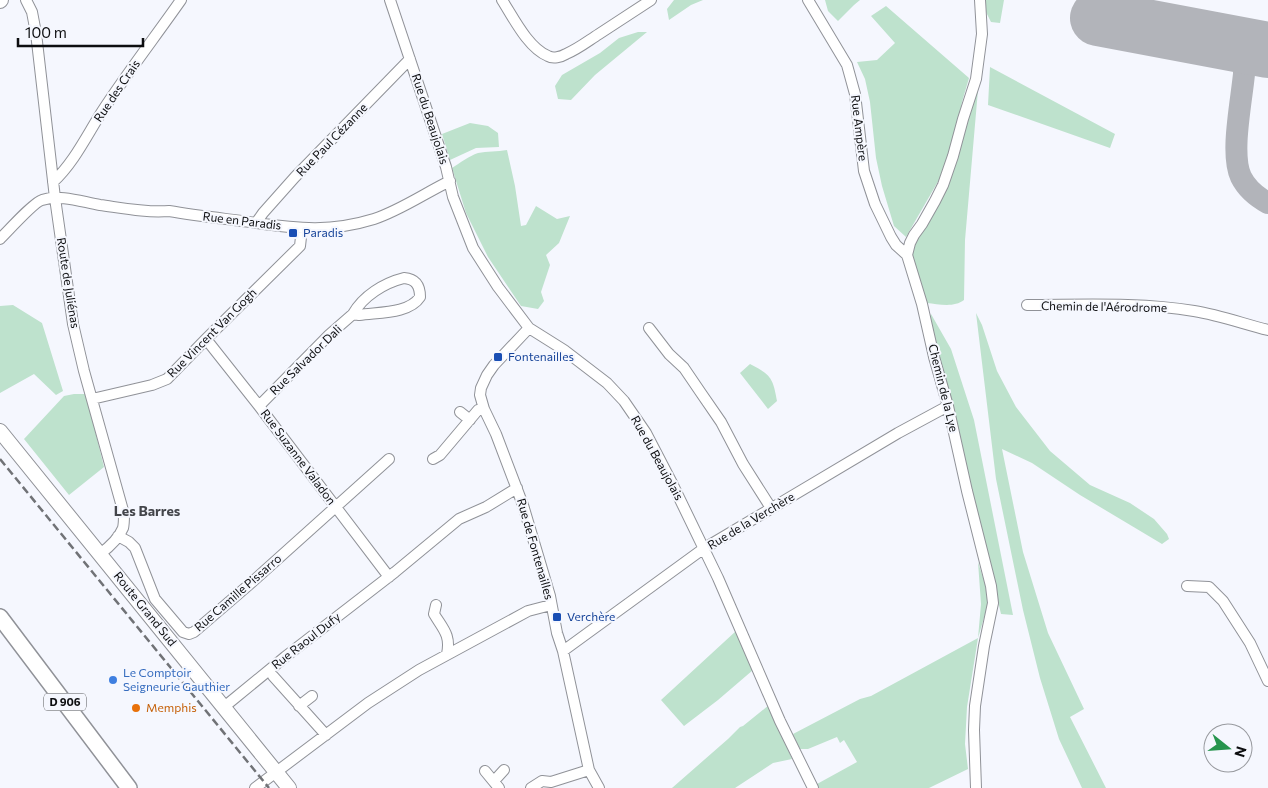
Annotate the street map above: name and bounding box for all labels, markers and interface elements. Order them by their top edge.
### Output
scale bar [18,15,142,47]
text: 100 m [25,23,67,41]
street label: Rue des Crais [90,57,142,124]
street label: Rue du Beaujolais [410,72,452,166]
street label: Rue Ampère [849,94,871,162]
street label: Rue Paul Cézanne [293,100,370,179]
street label: Rue en Paradis [202,208,282,232]
place label: Paradis [303,225,343,239]
marker: Paradis [287,227,299,239]
street label: Route de Juliénas [54,236,83,329]
street label: Rue Vincent Van Gogh [164,285,259,380]
street label: Chemin de l'Aérodrome [1041,298,1167,314]
street label: Rue Salvador Dali [266,321,344,397]
street label: Chemin de la Lye [926,342,962,433]
place label: Fontenailles [508,349,574,363]
marker: Fontenailles [492,351,504,363]
street label: Rue Suzanne Valadon [258,406,339,507]
street label: Rue du Beaujolais [629,413,687,502]
street label: Rue de la Verchère [705,489,796,552]
street label: Rue de Fontenailles [515,496,557,601]
district label: Les Barres [114,502,181,519]
street label: Rue Camille Pissarro [191,551,284,634]
street label: Route Grand Sud [112,568,180,648]
street label: Rue Raoul Dufy [268,609,343,671]
place label: Verchère [567,609,615,623]
marker: Verchère [551,611,563,623]
place label: Le Comptoir Seigneurie Gauthier [123,665,230,693]
marker: Le Comptoir Seigneurie Gauthier [107,674,119,686]
road number: D 906 [44,694,86,710]
place label: Memphis [146,700,197,714]
marker: Memphis [130,702,142,714]
north arrow [1203,723,1253,773]
text: N [1231,744,1251,759]

